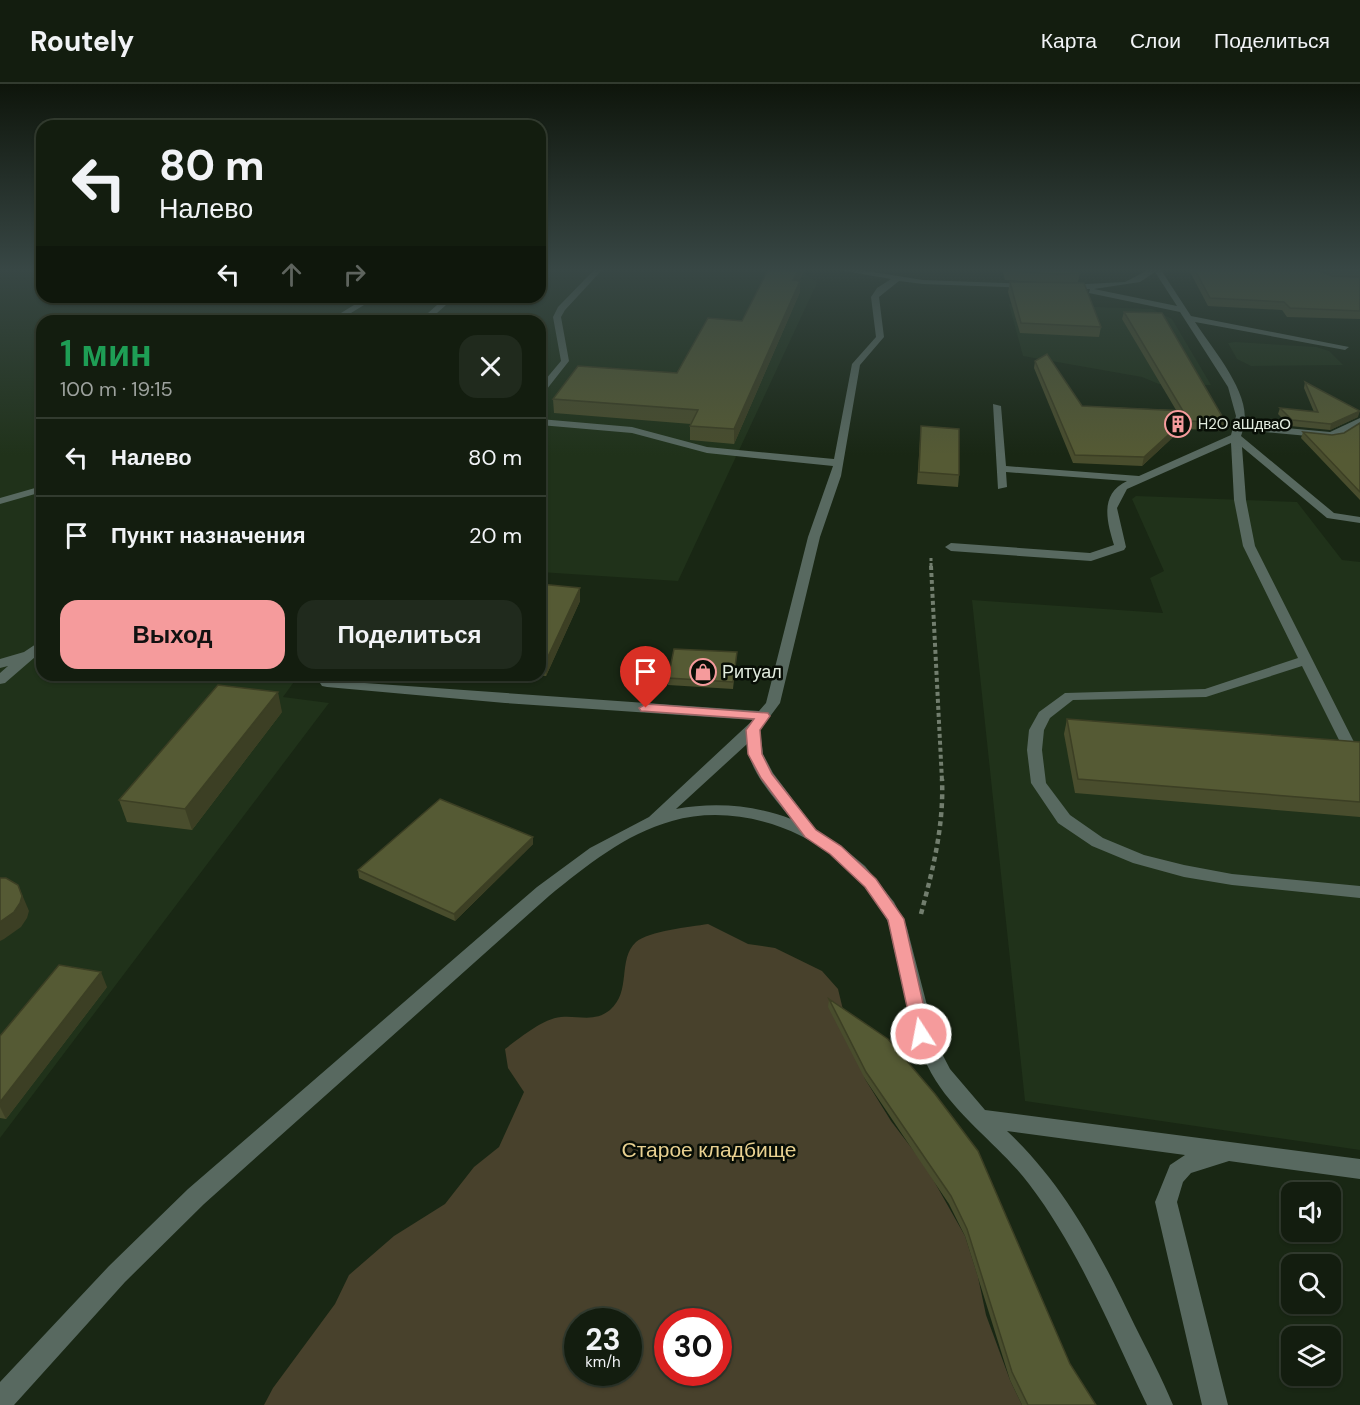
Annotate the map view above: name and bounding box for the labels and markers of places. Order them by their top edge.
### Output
building icon: H2O аШдваО [1163,409,1193,439]
place label: H2O аШдваО [1198,414,1291,434]
pin [620,646,671,708]
shop icon: Ритуал [688,657,718,687]
place label: Ритуал [722,660,782,684]

